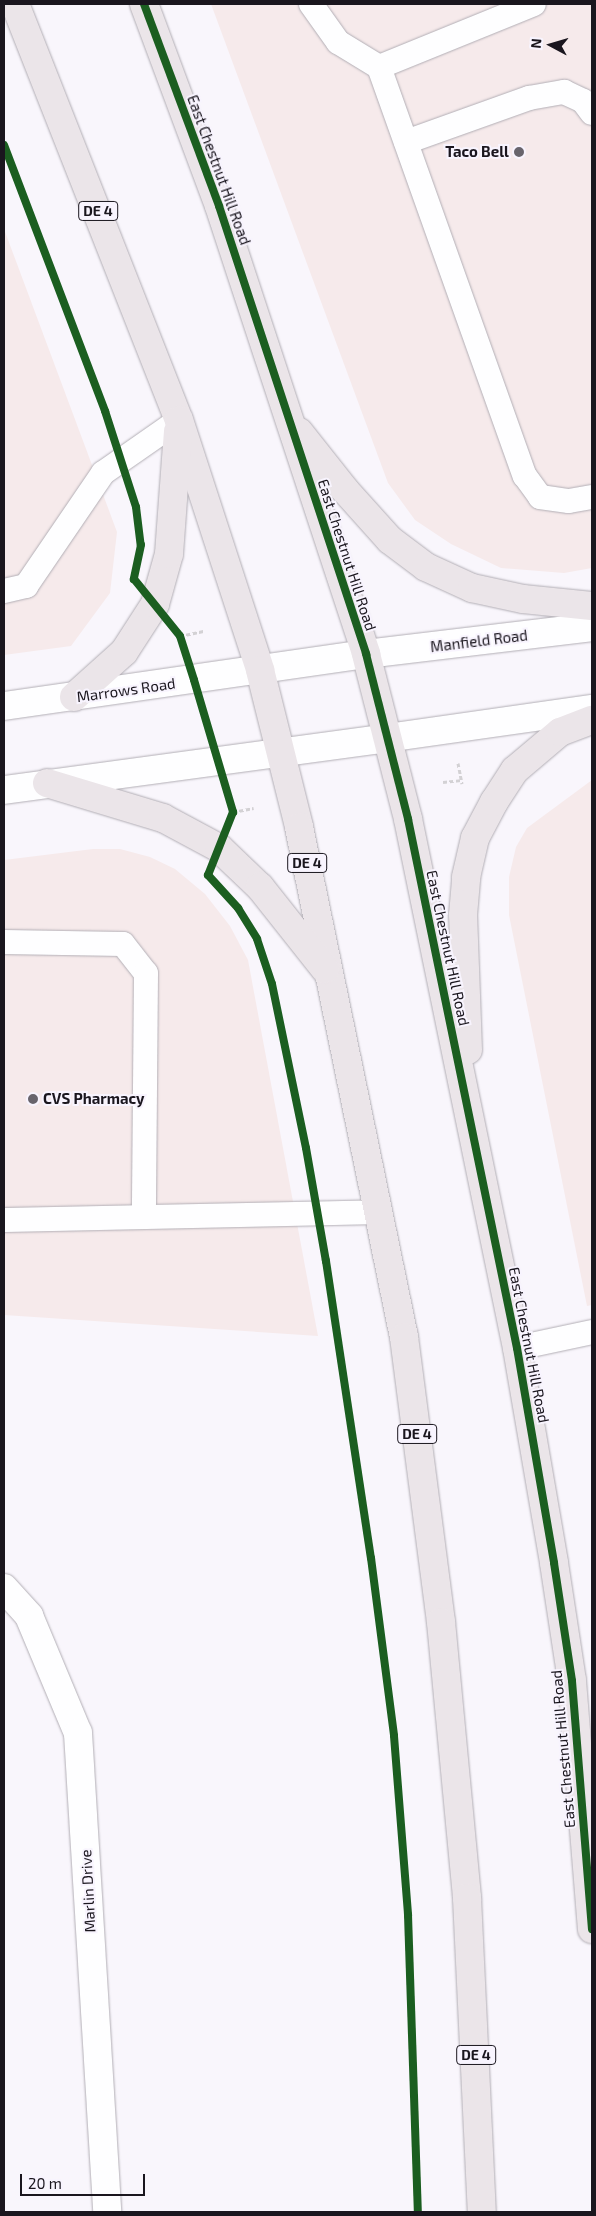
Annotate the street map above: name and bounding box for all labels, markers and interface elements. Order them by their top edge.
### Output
north arrow [526,20,576,70]
text: N [527,37,545,49]
street label: East Chestnut Hill Road [183,92,255,248]
place label: Taco Bell [445,143,509,161]
marker: Taco Bell [513,146,525,158]
road number: DE 4 [78,200,118,222]
street label: East Chestnut Hill Road [314,477,380,633]
street label: Manfield Road [429,626,529,656]
street label: Marrows Road [75,674,177,706]
road number: DE 4 [287,851,327,874]
street label: East Chestnut Hill Road [423,868,473,1028]
place label: CVS Pharmacy [43,1090,145,1108]
marker: CVS Pharmacy [27,1093,39,1105]
street label: East Chestnut Hill Road [505,1265,553,1425]
road number: DE 4 [397,1422,437,1446]
street label: East Chestnut Hill Road [547,1669,579,1829]
street label: Marlin Drive [77,1849,99,1933]
road number: DE 4 [456,2044,496,2066]
scale bar [22,2164,148,2196]
text: 20 m [28,2174,62,2192]

